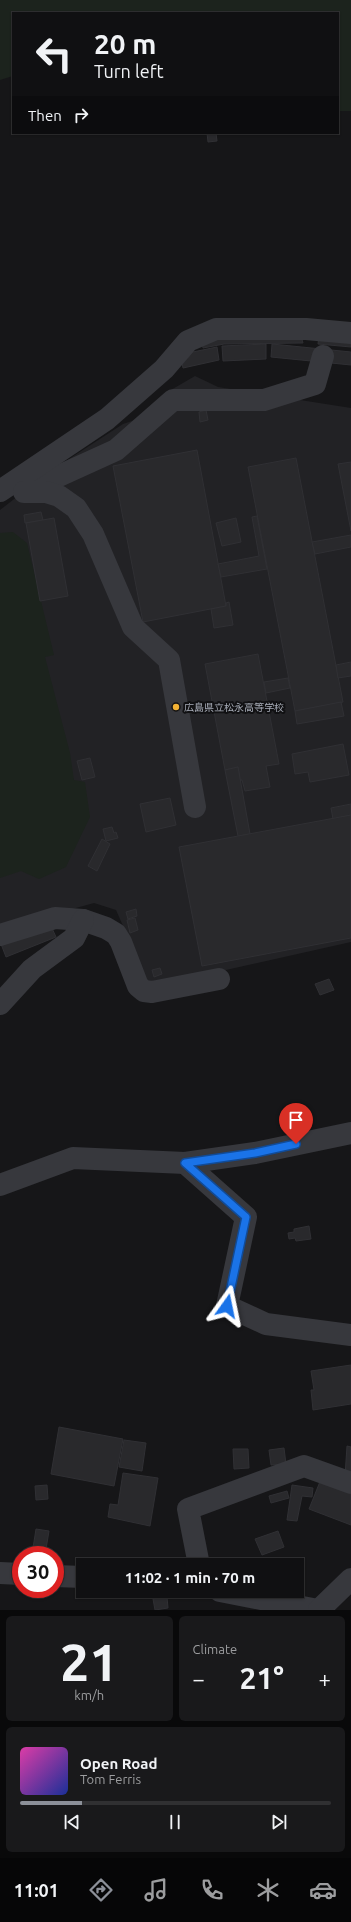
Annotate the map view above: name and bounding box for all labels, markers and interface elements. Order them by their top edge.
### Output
icon: left [28,28,80,80]
text: 20 m [94,28,156,59]
text: Turn left [94,61,164,81]
icon: right [70,104,92,126]
text: Then [28,107,62,124]
marker: 広島県立松永高等学校 [171,702,181,712]
place label: 広島県立松永高等学校 [184,702,284,713]
pin [279,1103,313,1144]
icon: arrive [285,1109,307,1131]
position arrow [206,1285,248,1327]
speed limit sign: 30 [12,1546,64,1598]
text: 11:02 · 1 min · 70 m [125,1569,255,1586]
text: 21 [60,1633,119,1691]
text: Climate [193,1642,237,1656]
text: 21° [240,1661,284,1695]
text: − [193,1666,205,1691]
text: + [319,1666,331,1691]
text: km/h [74,1688,104,1702]
text: Open Road [80,1755,157,1772]
text: Tom Ferris [80,1772,141,1786]
icon: previous [61,1811,83,1833]
icon: pause [164,1811,186,1833]
icon: next [268,1811,290,1833]
icon: directions [87,1876,115,1904]
icon: music [142,1876,170,1904]
icon: phone [198,1876,226,1904]
icon: climate [254,1876,282,1904]
icon: car [309,1876,337,1904]
text: 11:01 [14,1880,59,1900]

